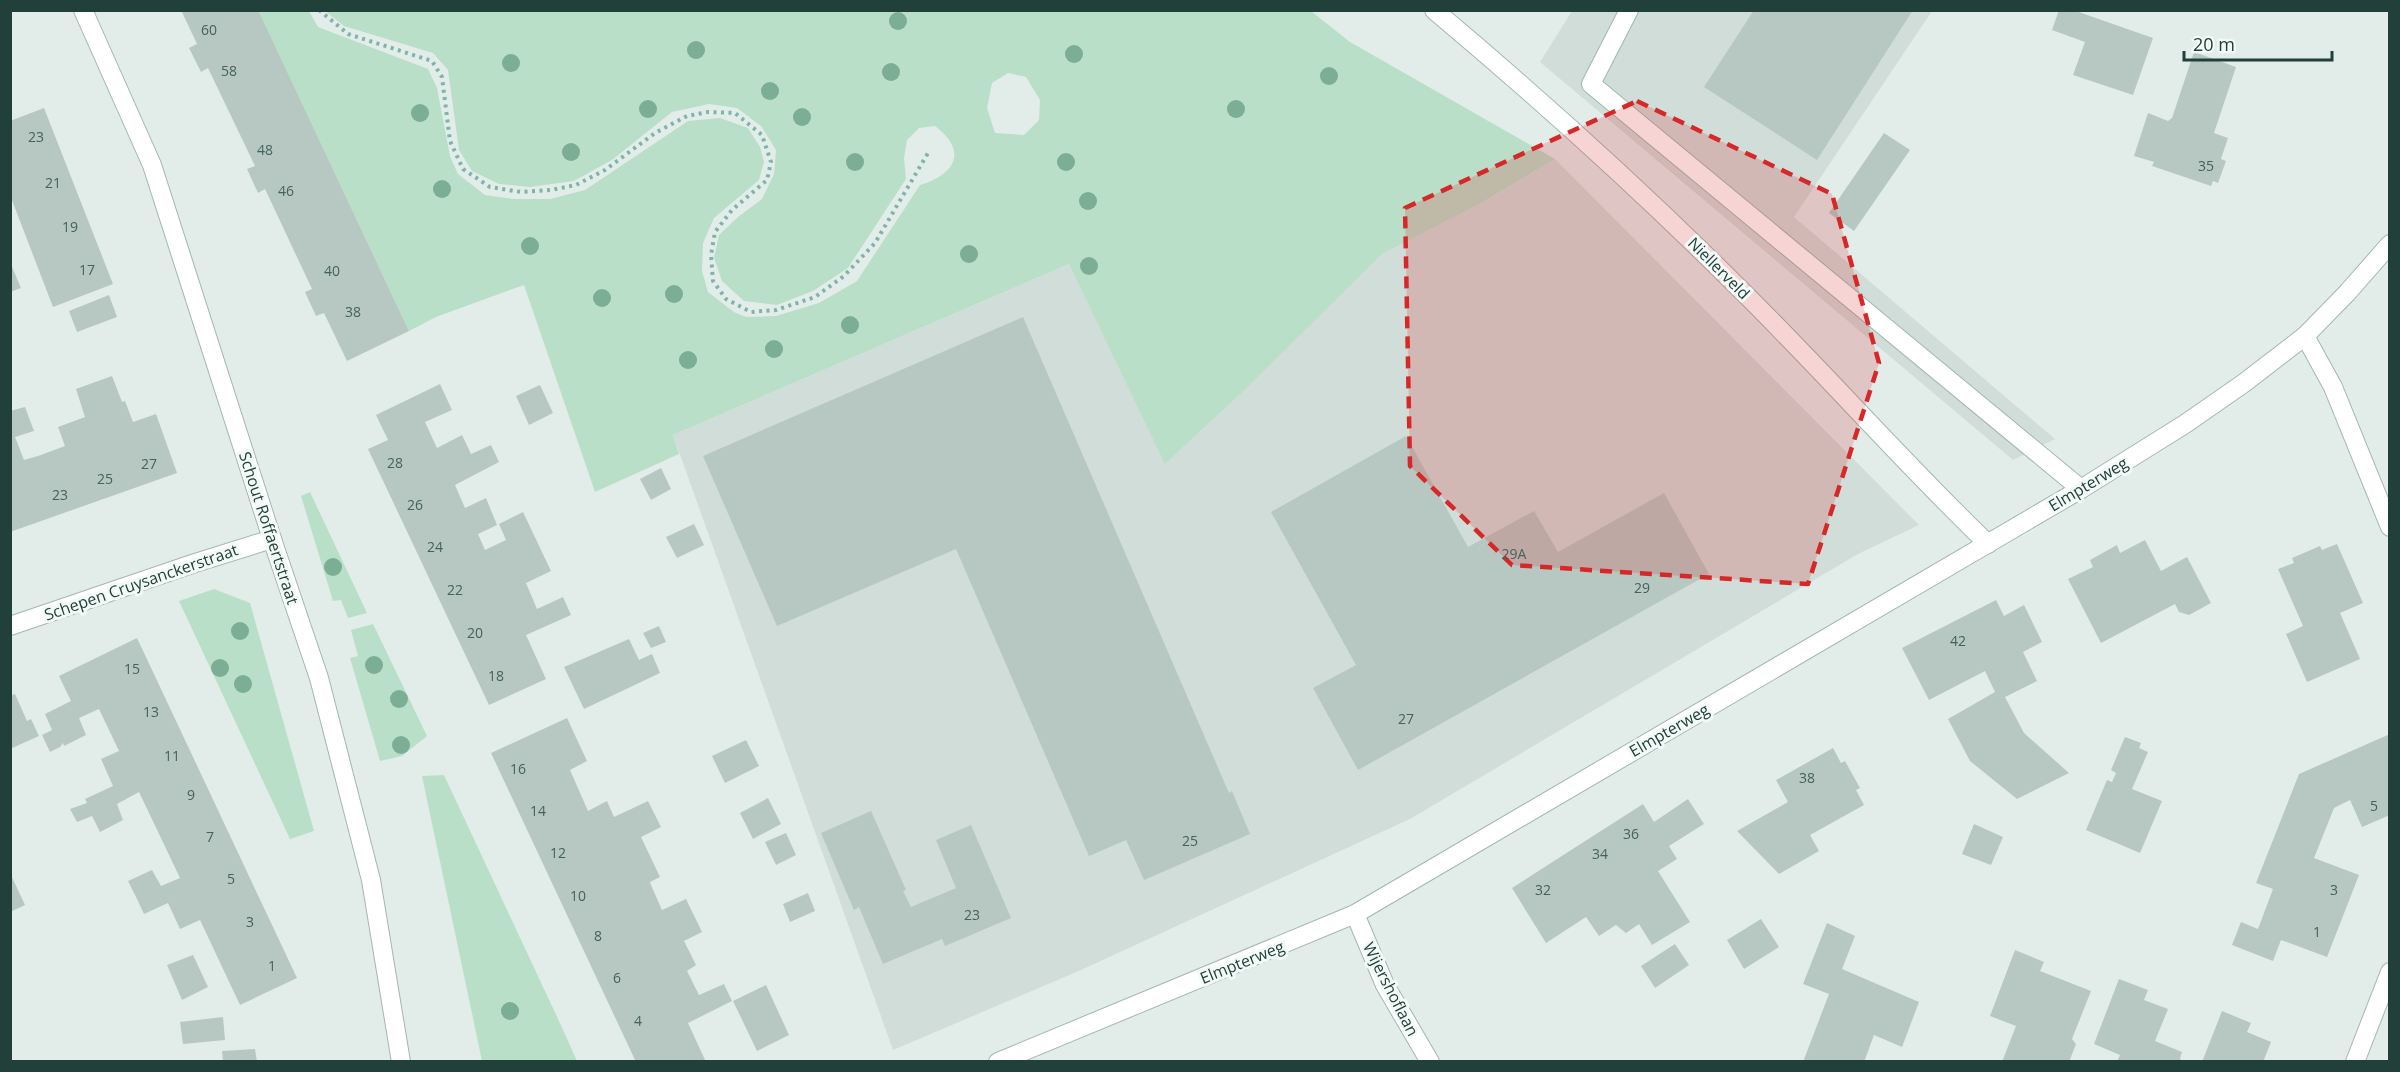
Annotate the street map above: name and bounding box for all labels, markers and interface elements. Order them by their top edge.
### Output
house number: 60 [201,20,217,39]
scale bar [2184,24,2332,62]
text: 20 m [2193,32,2235,56]
house number: 58 [221,61,237,80]
house number: 23 [28,127,44,146]
house number: 48 [257,140,273,159]
house number: 35 [2198,156,2214,175]
house number: 21 [45,173,61,192]
house number: 46 [278,181,294,200]
house number: 19 [62,217,78,236]
street label: Niellerveld [1683,232,1755,304]
house number: 17 [79,260,95,279]
house number: 40 [324,261,340,280]
house number: 38 [345,302,361,321]
street label: Schout Roffaertstraat [234,449,304,607]
street label: Elmpterweg [2044,452,2132,516]
house number: 28 [387,453,403,472]
house number: 27 [141,454,157,473]
house number: 25 [97,469,113,488]
house number: 23 [52,485,68,504]
house number: 26 [407,495,423,514]
house number: 24 [427,537,443,556]
street label: Schepen Cruysanckerstraat [41,538,241,626]
house number: 29A [1502,544,1527,563]
house number: 29 [1634,578,1650,597]
house number: 22 [447,580,463,599]
house number: 20 [467,623,483,642]
house number: 42 [1950,631,1966,650]
house number: 15 [124,659,140,678]
house number: 18 [488,666,504,685]
street label: Elmpterweg [1625,698,1713,762]
house number: 13 [143,702,159,721]
house number: 27 [1398,709,1414,728]
house number: 11 [164,746,180,765]
house number: 16 [510,759,526,778]
house number: 38 [1799,768,1815,787]
house number: 9 [187,785,195,804]
house number: 5 [2370,796,2378,815]
house number: 14 [530,801,546,820]
house number: 36 [1623,824,1639,843]
house number: 7 [206,827,214,846]
house number: 25 [1182,831,1198,850]
house number: 12 [550,843,566,862]
house number: 34 [1592,844,1608,863]
house number: 5 [227,869,235,888]
house number: 32 [1535,880,1551,899]
house number: 3 [2330,880,2338,899]
house number: 10 [570,886,586,905]
house number: 23 [964,905,980,924]
house number: 3 [246,912,254,931]
house number: 1 [2313,922,2321,941]
house number: 8 [594,926,602,945]
street label: Elmpterweg [1197,935,1288,989]
street label: Wijershoflaan [1358,938,1424,1040]
house number: 1 [268,956,276,975]
house number: 6 [613,968,621,987]
house number: 4 [634,1011,642,1030]

